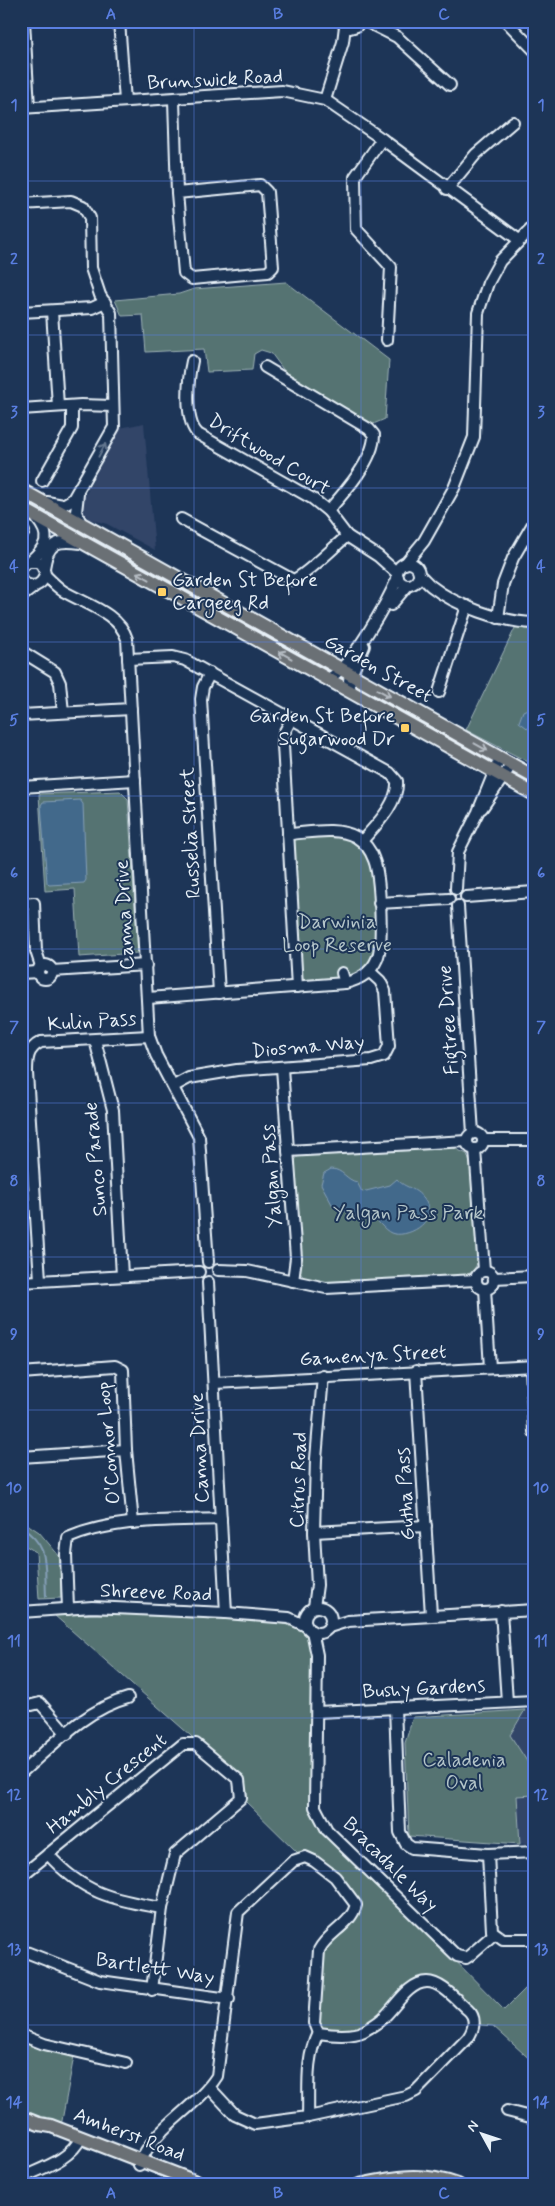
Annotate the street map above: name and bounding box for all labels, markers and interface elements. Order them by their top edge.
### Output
text: A [106,4,116,25]
text: B [273,4,283,25]
text: C [438,4,450,25]
street label: Brunswick Road [146,63,284,97]
text: 1 [10,95,18,116]
text: 1 [537,95,545,116]
text: 2 [10,249,18,270]
text: 2 [537,249,545,270]
text: 3 [10,402,18,423]
text: 3 [537,402,545,423]
street label: Driftwood Court [203,408,335,502]
one-way arrow [97,442,107,457]
text: 4 [9,556,19,577]
text: 4 [536,556,546,577]
place label: Garden St Before Cargeeg Rd [172,567,318,618]
one-way arrow [136,571,151,581]
marker: Garden St Before Cargeeg Rd [156,586,168,598]
street label: Garden Street [319,628,437,710]
one-way arrow [278,650,293,660]
one-way arrow [376,689,391,698]
place label: Garden St Before Sugarwood Dr [249,703,395,755]
text: 5 [9,710,19,731]
text: 5 [536,710,546,731]
marker: Garden St Before Sugarwood Dr [399,722,411,734]
one-way arrow [473,742,488,752]
street label: Russelia Street [174,766,208,899]
street label: Canna Drive [109,859,141,971]
text: 6 [10,863,18,884]
text: 6 [537,863,545,884]
park label: Darwinia Loop Reserve [282,909,392,959]
street label: Figtree Drive [432,964,468,1076]
street label: Kulin Pass [47,1005,138,1039]
text: 7 [9,1017,19,1038]
text: 7 [536,1017,546,1038]
street label: Diosma Way [250,1029,366,1065]
street label: Sunco Parade [78,1100,114,1218]
street label: Yalgan Pass [255,1123,290,1229]
text: 8 [9,1171,19,1192]
text: 8 [536,1171,546,1192]
park label: Yalgan Pass Park [333,1200,483,1228]
text: 9 [10,1324,18,1345]
text: 9 [537,1324,545,1345]
street label: Gamenya Street [299,1339,447,1373]
street label: O'Connor Loop [90,1380,128,1505]
street label: Canna Drive [184,1392,216,1504]
street label: Citrus Road [284,1431,314,1529]
street label: Gutha Pass [390,1447,422,1541]
text: 10 [6,1478,22,1499]
text: 10 [533,1478,549,1499]
street label: Shreeve Road [100,1578,212,1608]
text: 11 [7,1631,21,1652]
text: 11 [534,1631,548,1652]
street label: Bushy Gardens [362,1672,486,1706]
street label: Hambly Crescent [41,1727,173,1841]
park label: Caladenia Oval [422,1747,506,1797]
text: 12 [6,1785,22,1806]
text: 12 [533,1785,549,1806]
street label: Bracadale Way [336,1811,444,1919]
text: 13 [7,1939,21,1960]
text: 13 [534,1939,548,1960]
street label: Bartlett Way [94,1946,216,1992]
text: 14 [6,2092,23,2113]
text: 14 [533,2092,550,2113]
street label: Amherst Road [70,2101,188,2169]
north arrow [458,2108,508,2158]
text: N [463,2117,483,2136]
text: A [106,2183,116,2204]
text: B [273,2183,283,2204]
text: C [438,2183,450,2204]

